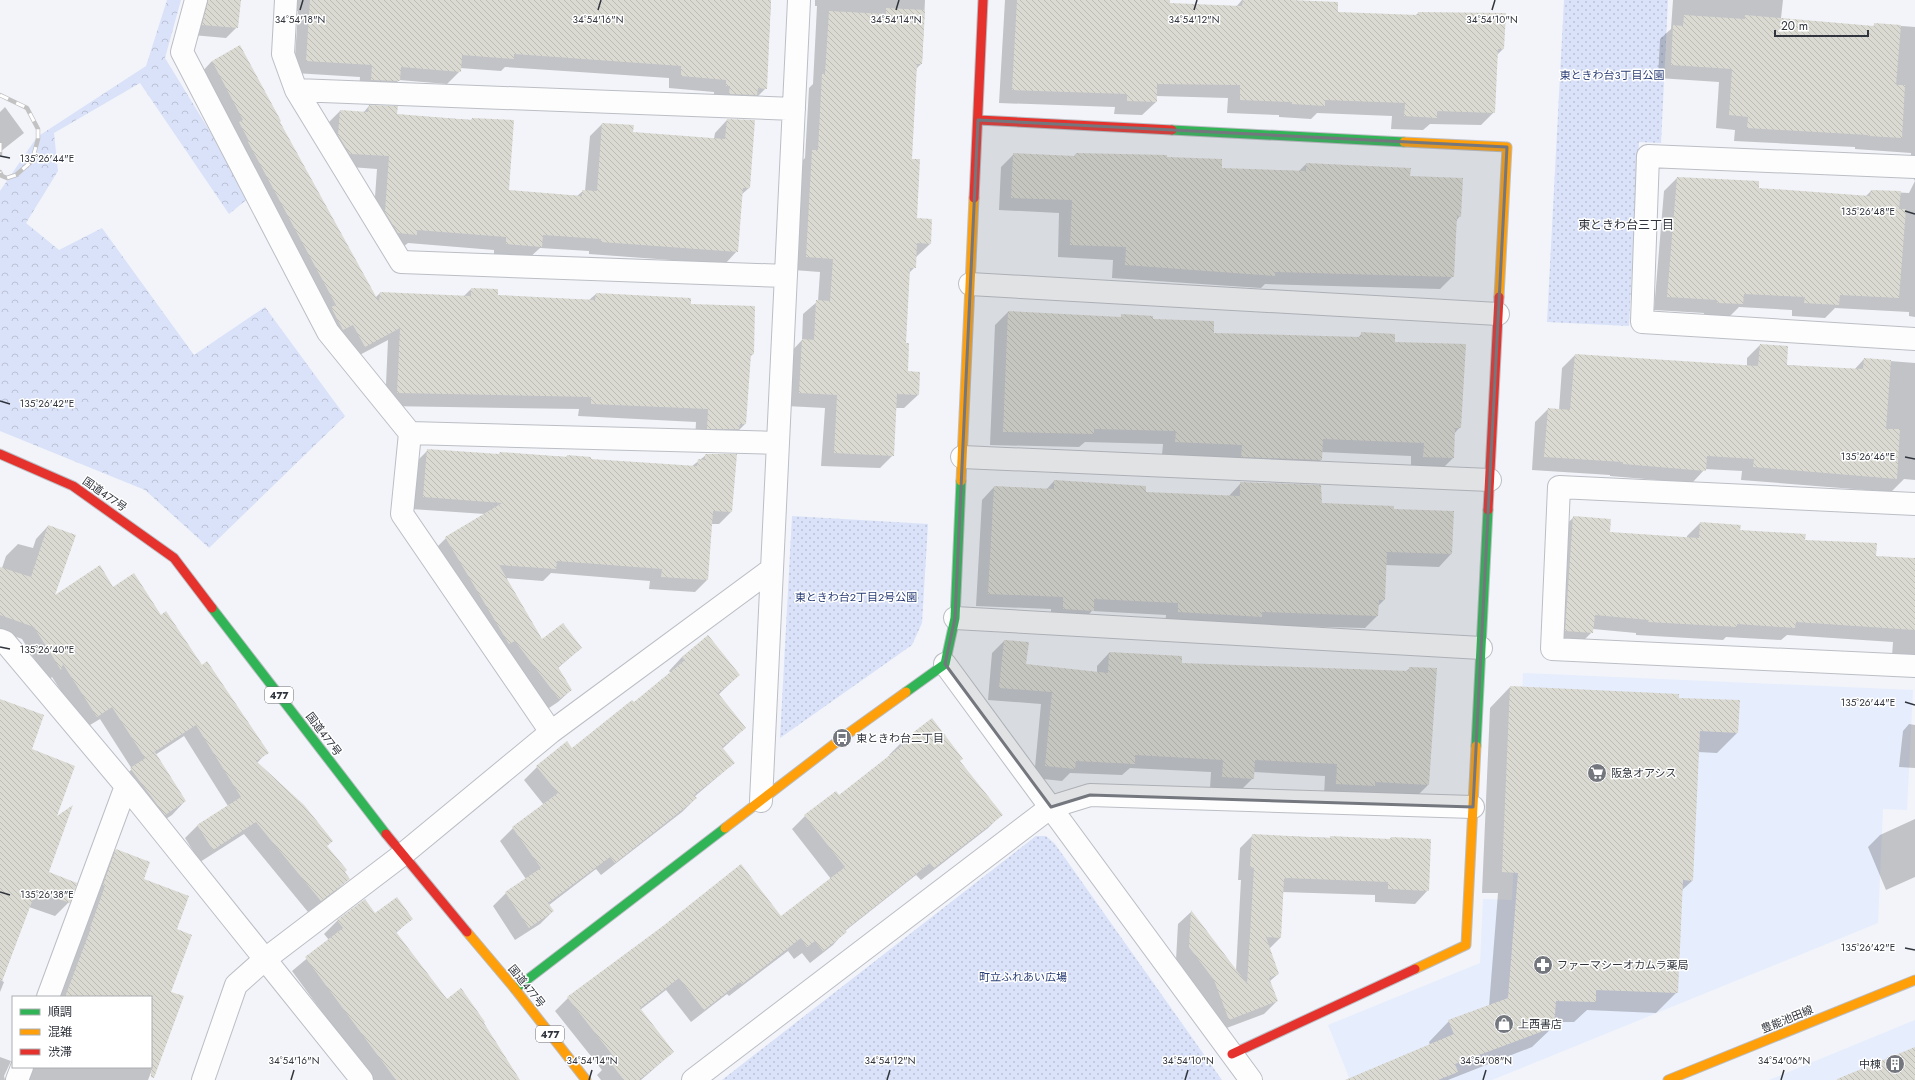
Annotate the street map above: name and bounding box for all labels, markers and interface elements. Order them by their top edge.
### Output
text: 34°54'18"N [275,12,325,27]
text: 34°54'16"N [572,12,624,27]
text: 34°54'14"N [870,12,922,27]
text: 34°54'12"N [1169,12,1219,27]
text: 34°54'10"N [1466,12,1518,27]
scale bar [1775,12,1868,38]
text: 20 m [1781,17,1808,35]
park label: 東ときわ台3丁目公園 [1559,67,1665,83]
text: 135°26'44"E [20,151,74,166]
text: 135°26'48"E [1841,204,1895,219]
district label: 東ときわ台三丁目 [1578,216,1674,234]
text: 135°26'42"E [20,396,74,411]
text: 135°26'46"E [1841,449,1895,464]
street label: 国道477号 [80,473,130,515]
park label: 東ときわ台2丁目2号公園 [795,589,917,605]
text: 135°26'40"E [20,642,74,657]
road number: 477 [265,687,293,703]
text: 135°26'44"E [1841,695,1895,710]
street label: 国道477号 [302,709,346,759]
bus stop icon: 東ときわ台二丁目 [831,727,853,749]
place label: 東ときわ台二丁目 [856,730,944,746]
supermarket icon: 阪急オアシス [1586,762,1608,784]
place label: 阪急オアシス [1611,765,1677,781]
text: 135°26'38"E [20,887,74,902]
text: 135°26'42"E [1841,940,1895,955]
pharmacy icon: ファーマシーオカムラ薬局 [1532,954,1554,976]
place label: ファーマシーオカムラ薬局 [1557,957,1688,973]
street label: 国道477号 [505,961,549,1011]
park label: 町立ふれあい広場 [979,969,1067,985]
legend [12,996,152,1068]
street label: 豊能池田線 [1759,1001,1815,1037]
text: 順調 [48,1003,72,1021]
shop icon: 上西書店 [1493,1013,1515,1035]
place label: 上西書店 [1518,1016,1562,1032]
text: 混雑 [48,1023,72,1041]
road number: 477 [536,1026,564,1042]
text: 渋滞 [48,1043,72,1061]
text: 34°54'16"N [268,1053,320,1068]
text: 34°54'14"N [566,1053,618,1068]
text: 34°54'12"N [865,1053,915,1068]
text: 34°54'10"N [1162,1053,1214,1068]
text: 34°54'08"N [1460,1053,1512,1068]
text: 34°54'06"N [1758,1053,1810,1068]
building icon: 中棟 [1884,1053,1906,1075]
place label: 中棟 [1859,1056,1881,1072]

